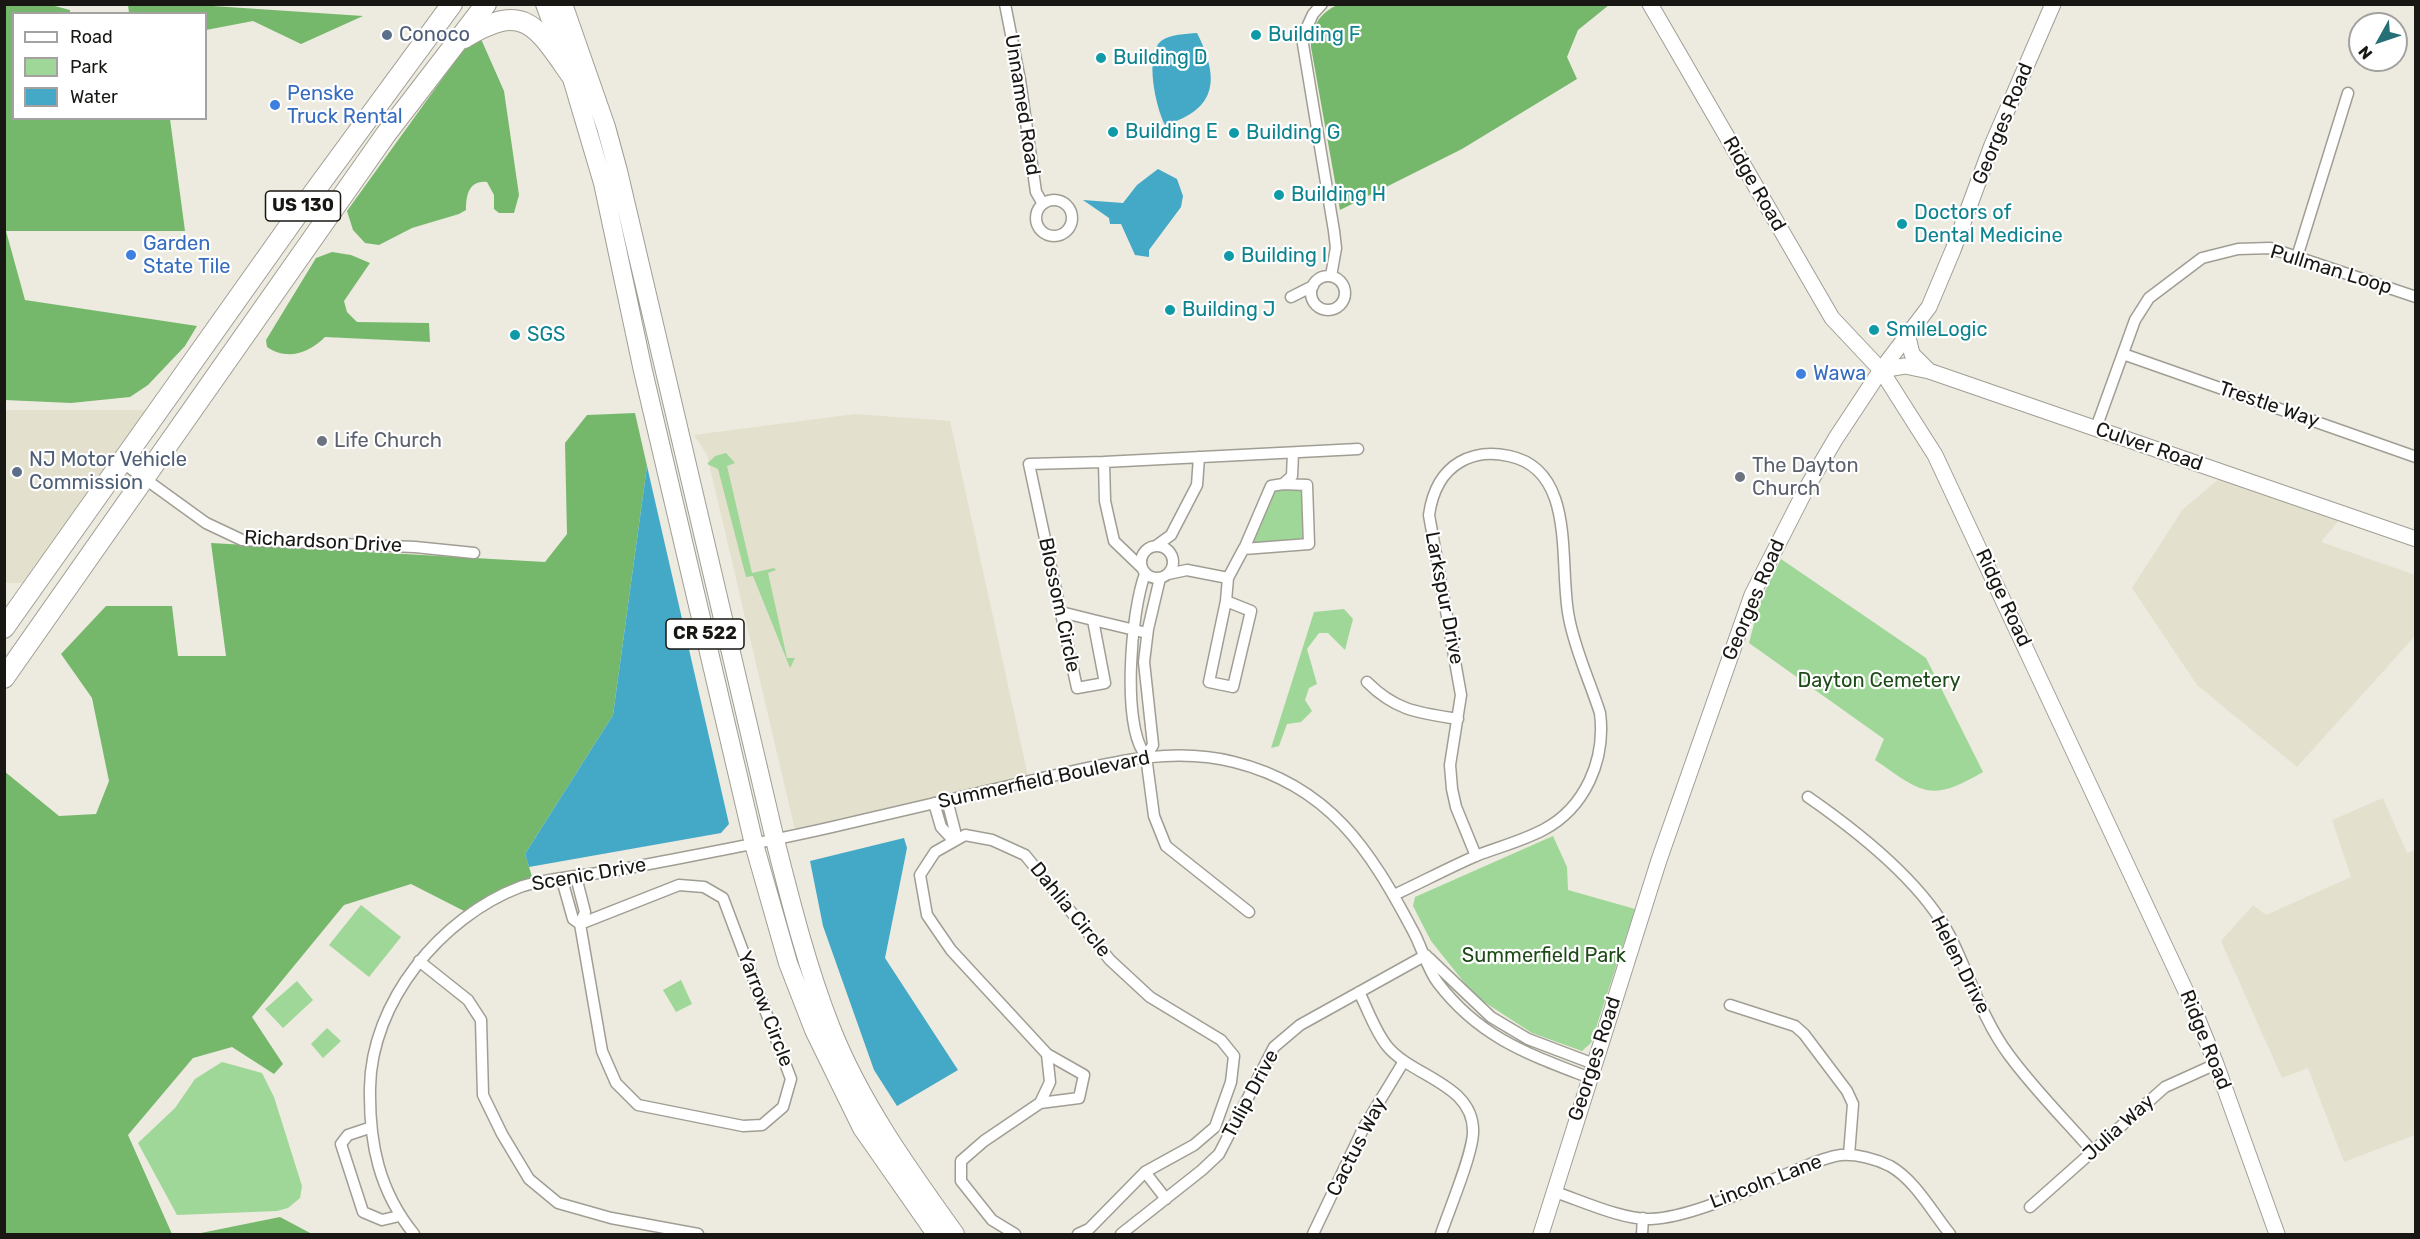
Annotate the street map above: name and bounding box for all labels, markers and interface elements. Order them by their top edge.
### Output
legend [12,12,207,120]
north arrow [2348,12,2408,72]
place label: Conoco [399,23,470,47]
place label: Building F [1268,23,1360,47]
text: Road [70,26,113,48]
marker: Conoco [380,28,394,42]
marker: Building F [1249,28,1263,42]
street label: Unnamed Road [999,33,1045,177]
text: N [2354,42,2376,63]
place label: Building D [1113,46,1208,70]
marker: Building D [1094,51,1108,65]
text: Park [70,56,107,78]
street label: Georges Road [1968,60,2038,188]
place label: Penske Truck Rental [287,82,403,129]
text: Water [70,86,118,108]
marker: Penske Truck Rental [268,98,282,112]
place label: Building E [1125,120,1218,144]
place label: Building G [1246,121,1340,145]
marker: Building E [1106,125,1120,139]
marker: Building G [1227,126,1241,140]
street label: Ridge Road [1717,132,1791,236]
place label: Building H [1291,183,1386,207]
marker: Building H [1272,188,1286,202]
road number: US 130 [266,191,340,221]
place label: Doctors of Dental Medicine [1914,201,2063,248]
marker: Doctors of Dental Medicine [1895,217,1909,231]
place label: Garden State Tile [143,232,231,279]
street label: Pullman Loop [2267,240,2395,300]
place label: Building I [1241,244,1327,268]
marker: Garden State Tile [124,248,138,262]
marker: Building I [1222,249,1236,263]
place label: Building J [1182,298,1275,322]
marker: Building J [1163,303,1177,317]
place label: SmileLogic [1886,318,1987,342]
place label: SGS [527,323,565,347]
marker: SmileLogic [1867,323,1881,337]
marker: SGS [508,328,522,342]
place label: Wawa [1813,362,1866,386]
marker: Wawa [1794,367,1808,381]
street label: Trestle Way [2215,377,2323,433]
street label: Culver Road [2092,417,2206,477]
place label: Life Church [334,429,442,453]
marker: Life Church [315,434,329,448]
place label: NJ Motor Vehicle Commission [29,448,187,495]
place label: The Dayton Church [1752,454,1859,501]
marker: NJ Motor Vehicle Commission [10,465,24,479]
marker: The Dayton Church [1733,470,1747,484]
street label: Richardson Drive [243,526,403,558]
street label: Larkspur Drive [1419,530,1469,666]
street label: Blossom Circle [1033,536,1085,674]
street label: Georges Road [1718,536,1790,664]
street label: Ridge Road [1970,545,2036,651]
road number: CR 522 [666,619,744,649]
park label: Dayton Cemetery [1797,669,1961,693]
street label: Summerfield Boulevard [936,746,1152,814]
street label: Scenic Drive [530,853,648,897]
street label: Dahlia Circle [1024,858,1116,962]
street label: Helen Drive [1925,912,1995,1018]
park label: Summerfield Park [1462,944,1626,968]
street label: Yarrow Circle [732,948,798,1070]
street label: Ridge Road [2174,987,2236,1093]
street label: Georges Road [1564,994,1626,1124]
street label: Tulip Drive [1218,1046,1284,1142]
street label: Julia Way [2078,1090,2160,1166]
street label: Cactus Way [1322,1094,1392,1200]
street label: Lincoln Lane [1707,1150,1825,1214]

